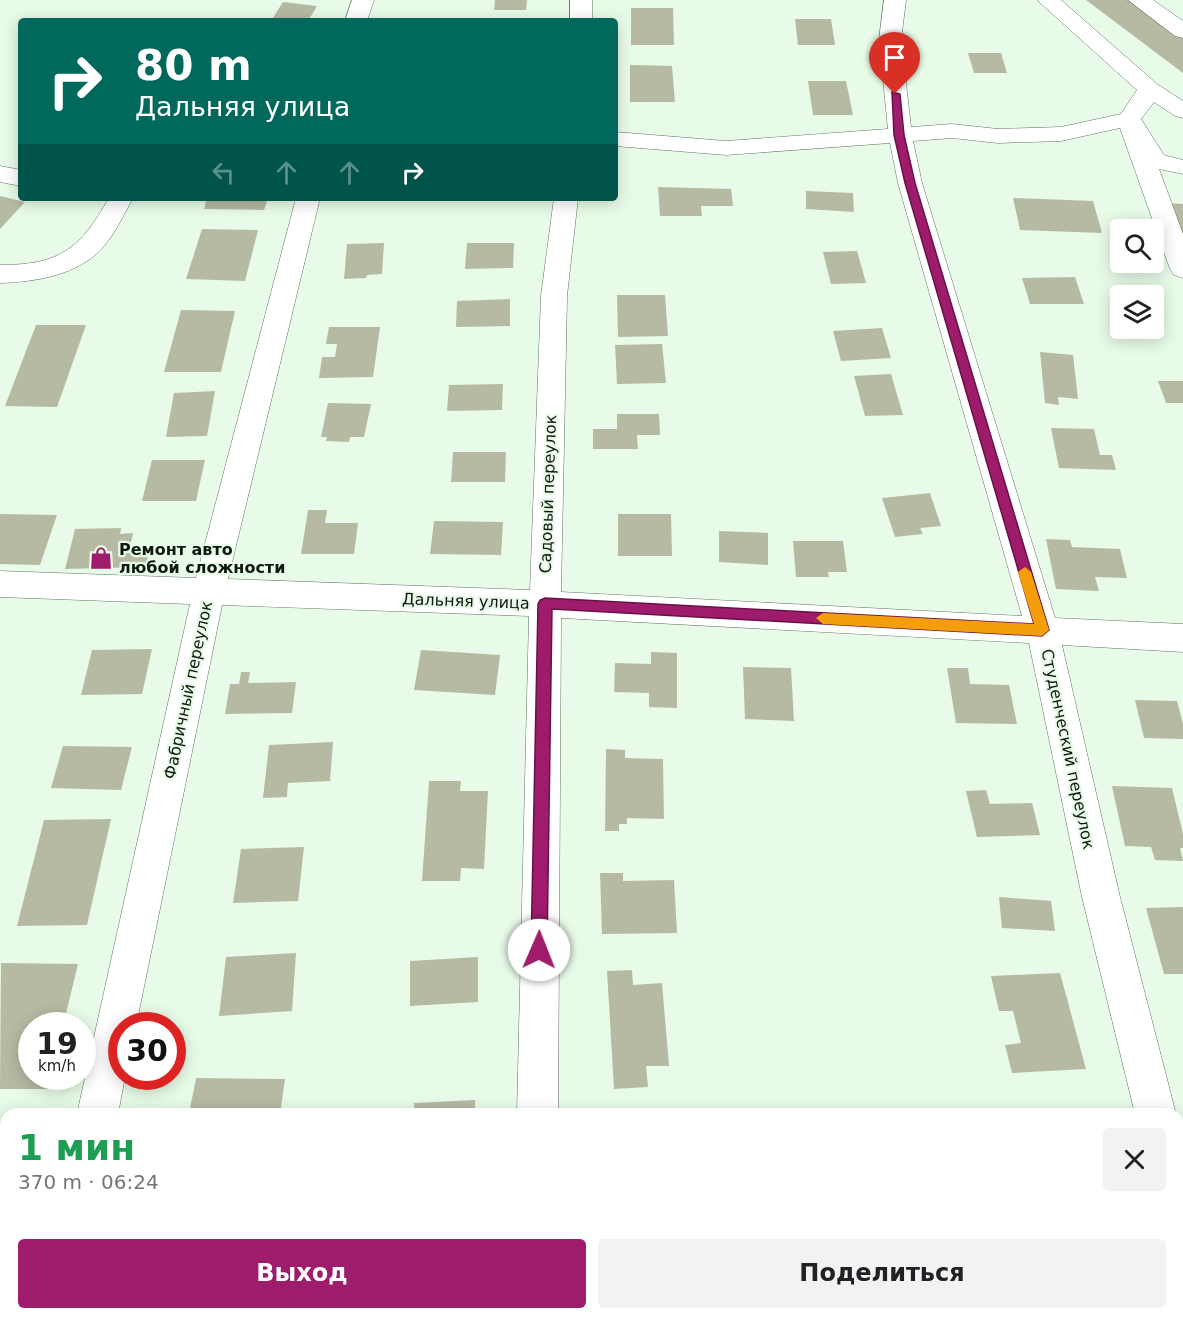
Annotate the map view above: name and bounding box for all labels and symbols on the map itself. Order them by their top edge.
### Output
pin [869,32,920,94]
street label: Садовый переулок [536,414,560,574]
place label: Ремонт авто любой сложности [119,540,285,577]
shop icon: Ремонт авто любой сложности [88,545,114,571]
street label: Дальняя улица [402,589,530,613]
street label: Фабричный переулок [160,599,216,781]
street label: Студенческий переулок [1037,647,1099,851]
position arrow [507,918,571,982]
speed limit sign: 30 [108,1012,186,1090]

